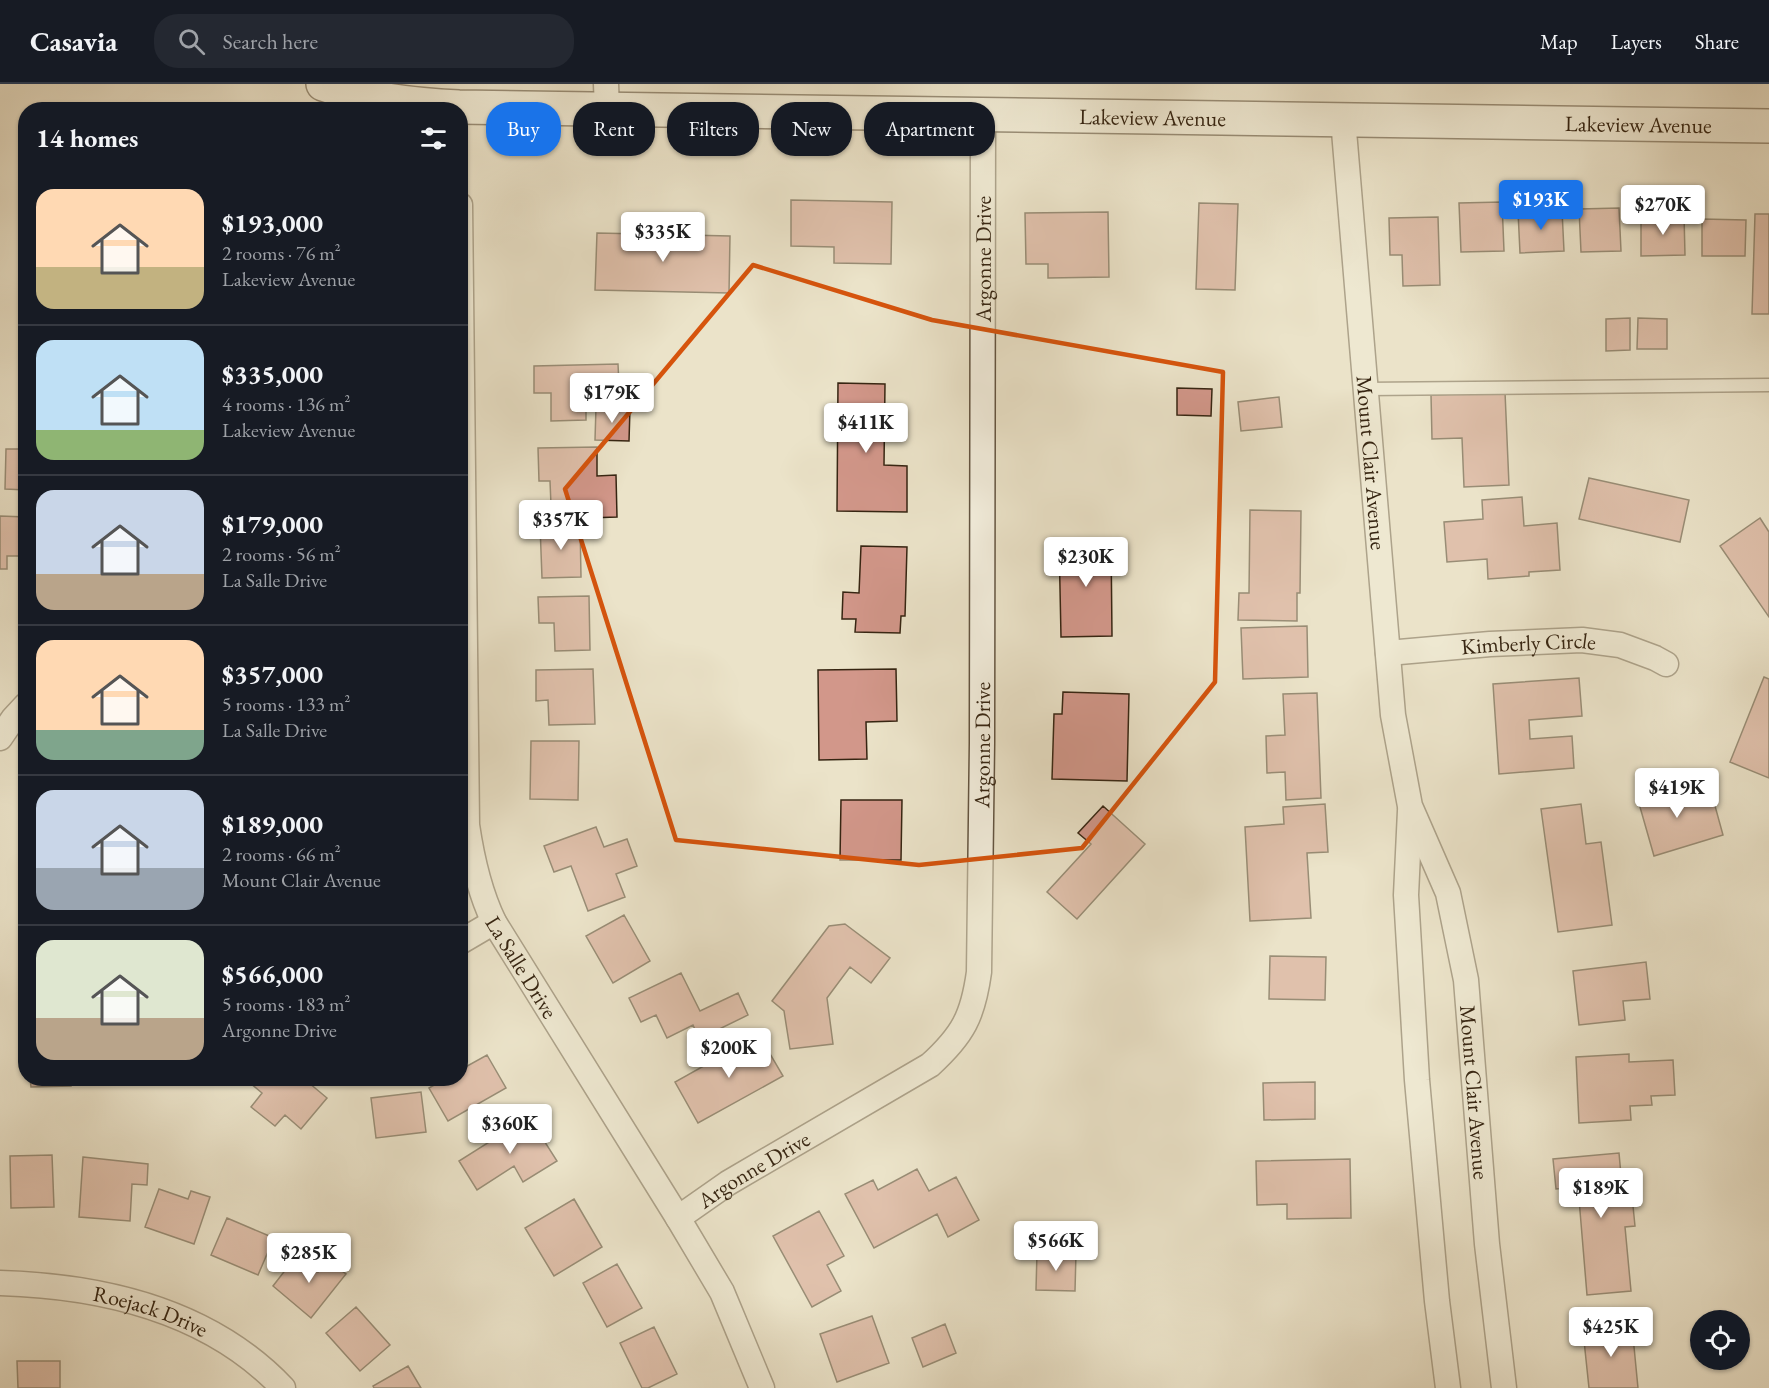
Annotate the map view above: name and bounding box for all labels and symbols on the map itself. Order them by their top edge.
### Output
street label: Lakeview Avenue [1079,102,1226,133]
street label: Lakeview Avenue [1565,109,1712,140]
pin: $193K [1499,180,1583,231]
pin: $270K [1621,185,1705,236]
street label: Argonne Drive [969,195,998,323]
pin: $335K [621,212,705,263]
pin: $179K [570,373,654,424]
street label: Mount Clair Avenue [1350,374,1393,552]
pin: $411K [824,403,908,454]
pin: $357K [519,500,603,551]
pin: $230K [1044,537,1128,588]
street label: Kimberly Circle [1460,626,1598,661]
street label: Argonne Drive [967,681,997,809]
pin: $419K [1635,768,1719,819]
street label: La Salle Drive [479,910,565,1024]
street label: Mount Clair Avenue [1453,1004,1496,1181]
pin: $200K [687,1028,771,1079]
pin: $360K [468,1104,552,1155]
street label: Argonne Drive [691,1124,815,1215]
pin: $189K [1559,1168,1643,1219]
pin: $566K [1014,1221,1098,1272]
pin: $285K [267,1233,351,1284]
street label: Roejack Drive [91,1279,213,1344]
pin: $425K [1569,1307,1653,1358]

